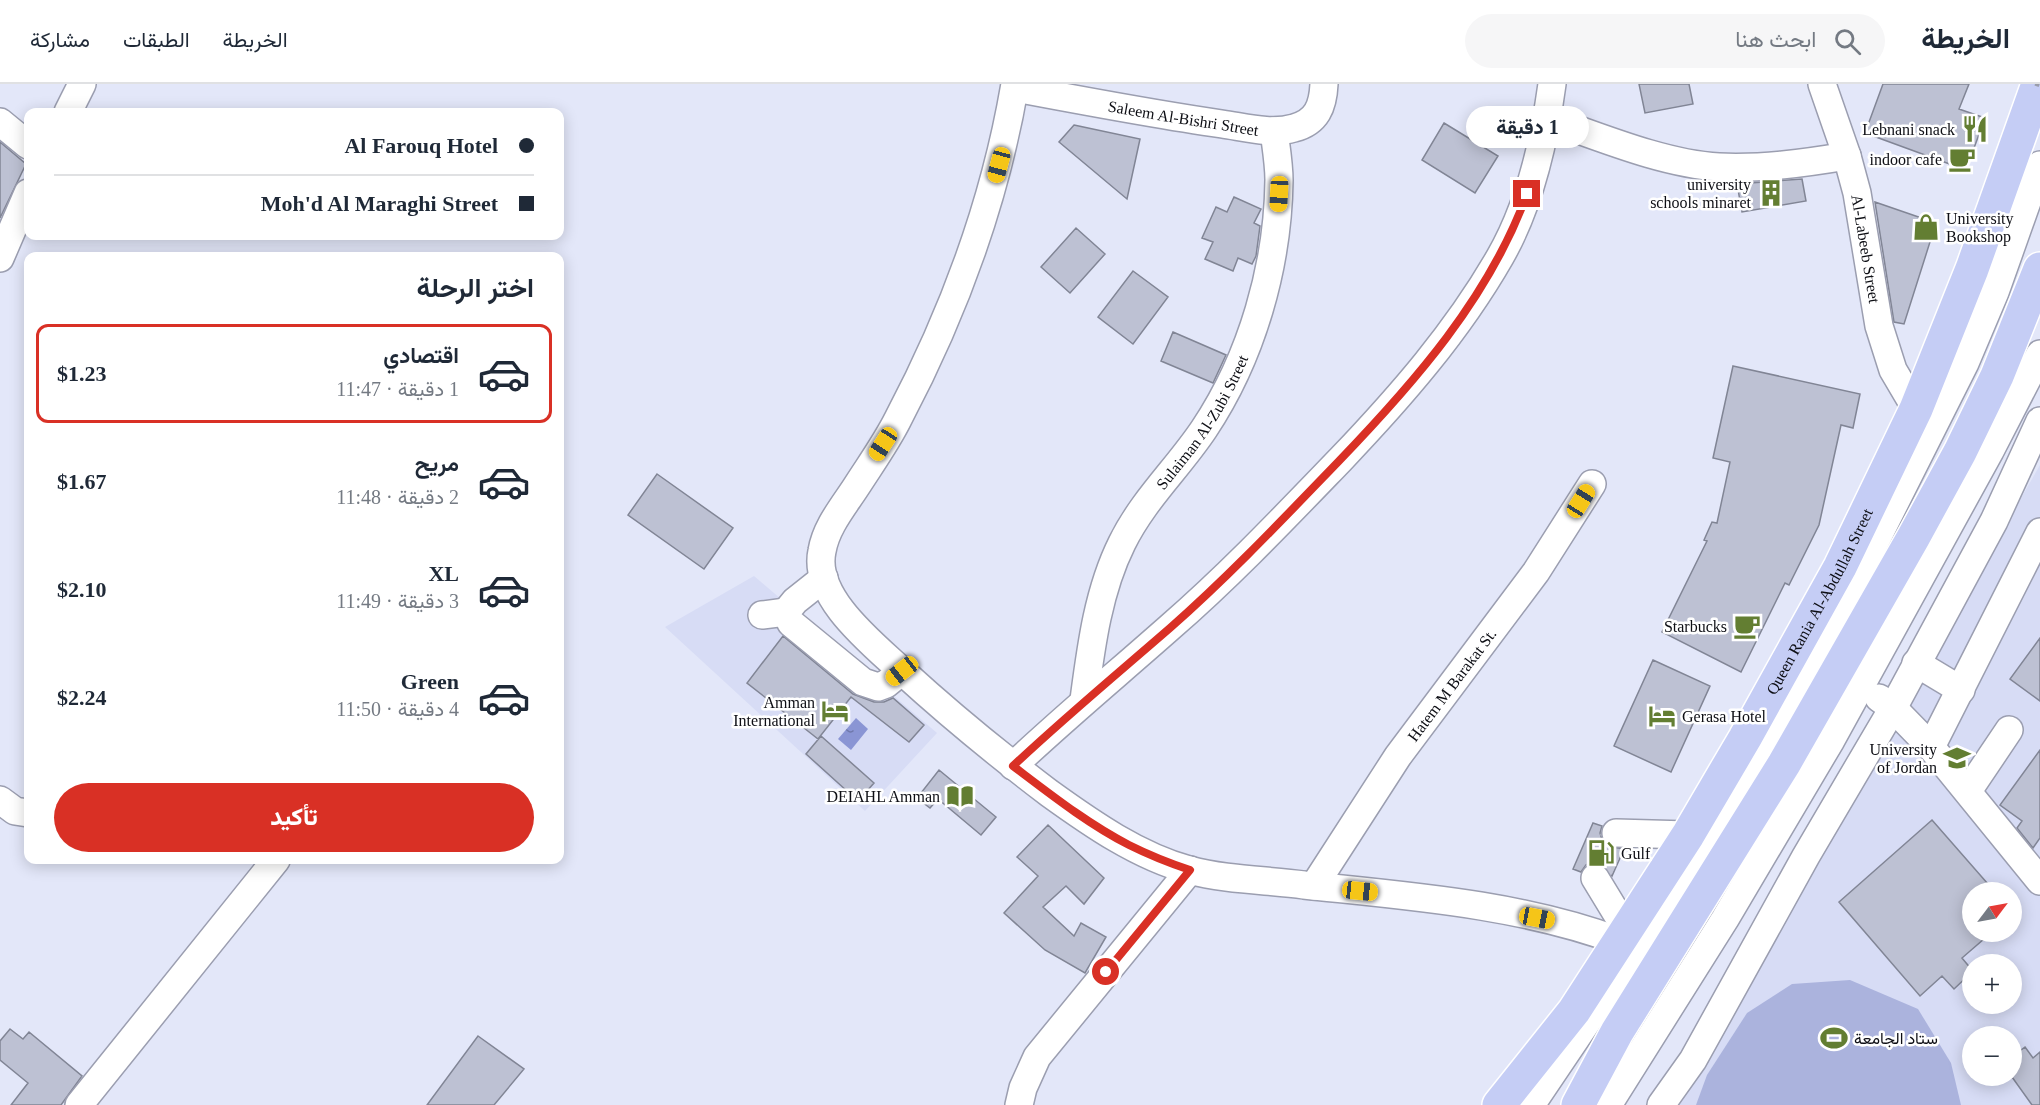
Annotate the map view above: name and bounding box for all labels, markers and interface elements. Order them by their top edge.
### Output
search box [1465,14,1885,68]
text: الخريطة [1921,23,2010,54]
icon: search [1831,25,1864,58]
text: ابحث هنا [1735,27,1816,52]
text: مشاركة [30,28,90,52]
text: الطبقات [123,28,190,52]
text: الخريطة [223,28,288,52]
street label: Saleem Al-Bishri Street [1107,97,1260,138]
callout: 1 دقيقة [1466,107,1588,149]
restaurant icon: Lebnani snack [1960,114,1990,144]
text: 1 دقيقة [1496,116,1559,138]
place label: Lebnani snack [1862,121,1955,138]
text: Al Farouq Hotel [344,133,498,158]
cafe icon: indoor cafe [1947,144,1977,174]
car [986,145,1012,185]
place label: indoor cafe [1870,151,1942,168]
car [1269,176,1289,212]
place label: university schools minaret [1650,176,1752,211]
building icon: university schools minaret [1756,178,1786,208]
route end [1513,180,1540,207]
text: Moh'd Al Maraghi Street [261,191,498,216]
street label: Al-Labeeb Street [1849,193,1884,305]
place label: University Bookshop [1946,210,2014,246]
shop icon: University Bookshop [1911,212,1941,242]
text: اختر الرحلة [417,273,534,303]
text: اقتصادي [383,343,459,368]
icon: car [477,347,531,401]
street label: Sulaiman Al-Zubi Street [1153,352,1251,492]
text: $1.23 [57,361,107,386]
text: 1 دقيقة · 11:47 [336,378,459,400]
car [866,424,900,464]
text: مريح [415,451,459,476]
icon: car [477,455,531,509]
text: $1.67 [57,469,107,494]
car [1564,481,1598,521]
text: 2 دقيقة · 11:48 [336,486,459,508]
street label: Queen Rania Al-Abdullah Street [1762,505,1876,697]
text: XL [428,561,459,586]
icon: car [477,563,531,617]
text: $2.10 [57,577,107,602]
text: 3 دقيقة · 11:49 [336,590,459,612]
cafe icon: Starbucks [1732,611,1762,641]
place label: Starbucks [1664,618,1727,635]
street label: Hatem M Barakat St. [1404,625,1499,744]
car [882,653,922,689]
text: Green [401,669,459,694]
icon: car [477,671,531,725]
text: $2.24 [57,685,107,710]
place label: Amman International [733,694,816,729]
hotel icon: Amman International [820,696,850,726]
text: 4 دقيقة · 11:50 [336,698,459,720]
hotel icon: Gerasa Hotel [1647,701,1677,731]
place label: Gerasa Hotel [1682,708,1767,725]
place label: University of Jordan [1869,741,1937,776]
school or university icon: University of Jordan [1942,743,1972,773]
library icon: DEIAHL Amman [945,781,975,811]
button: تأكيد [54,783,534,852]
place label: DEIAHL Amman [826,788,940,805]
fuel station icon: Gulf [1586,838,1616,868]
place label: Gulf [1621,845,1651,862]
car [1341,880,1379,902]
north arrow [1962,882,2022,942]
map controls [1962,882,2022,1086]
car [1518,906,1556,930]
button: + [1962,954,2022,1014]
route start [1092,958,1119,985]
sports icon: ستاد الجامعة [1819,1023,1849,1053]
button: − [1962,1026,2022,1086]
place label: ستاد الجامعة [1854,1030,1938,1048]

